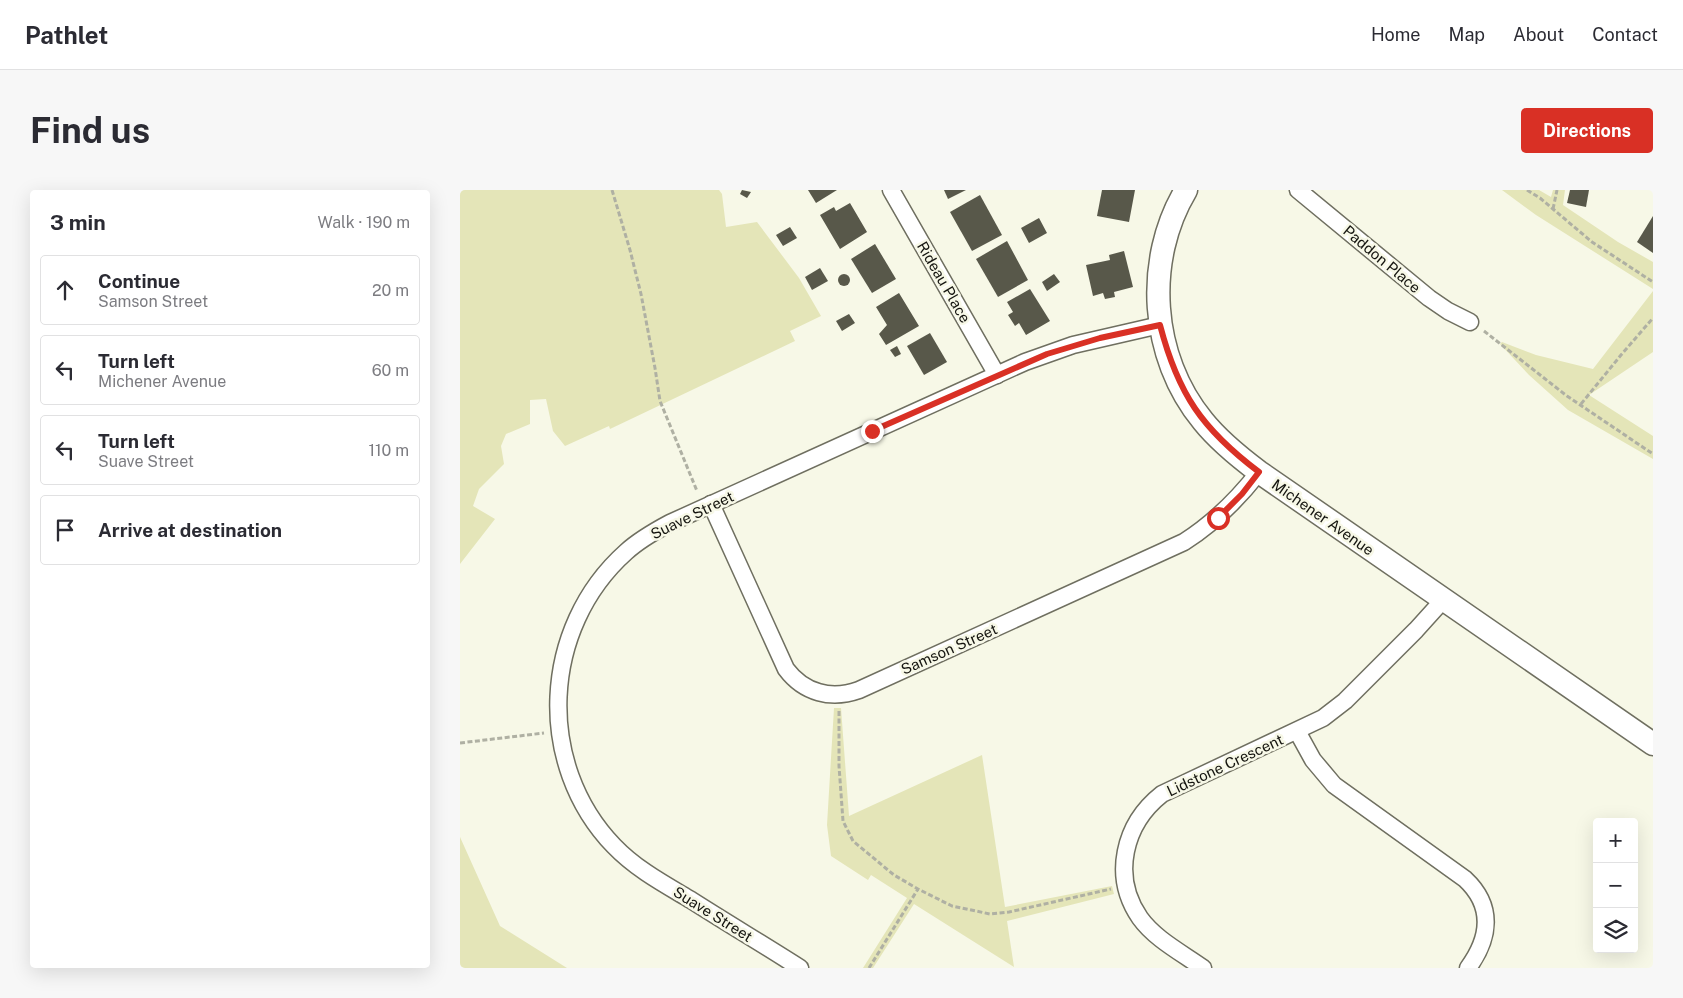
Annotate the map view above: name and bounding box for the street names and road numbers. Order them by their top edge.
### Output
street label: Paddon Place [1340,222,1424,296]
street label: Rideau Place [914,238,974,326]
street label: Michener Avenue [1269,476,1377,558]
street label: Suave Street [648,488,736,542]
street label: Samson Street [898,620,1000,678]
street label: Lidstone Crescent [1164,731,1286,799]
street label: Suave Street [670,883,756,945]

